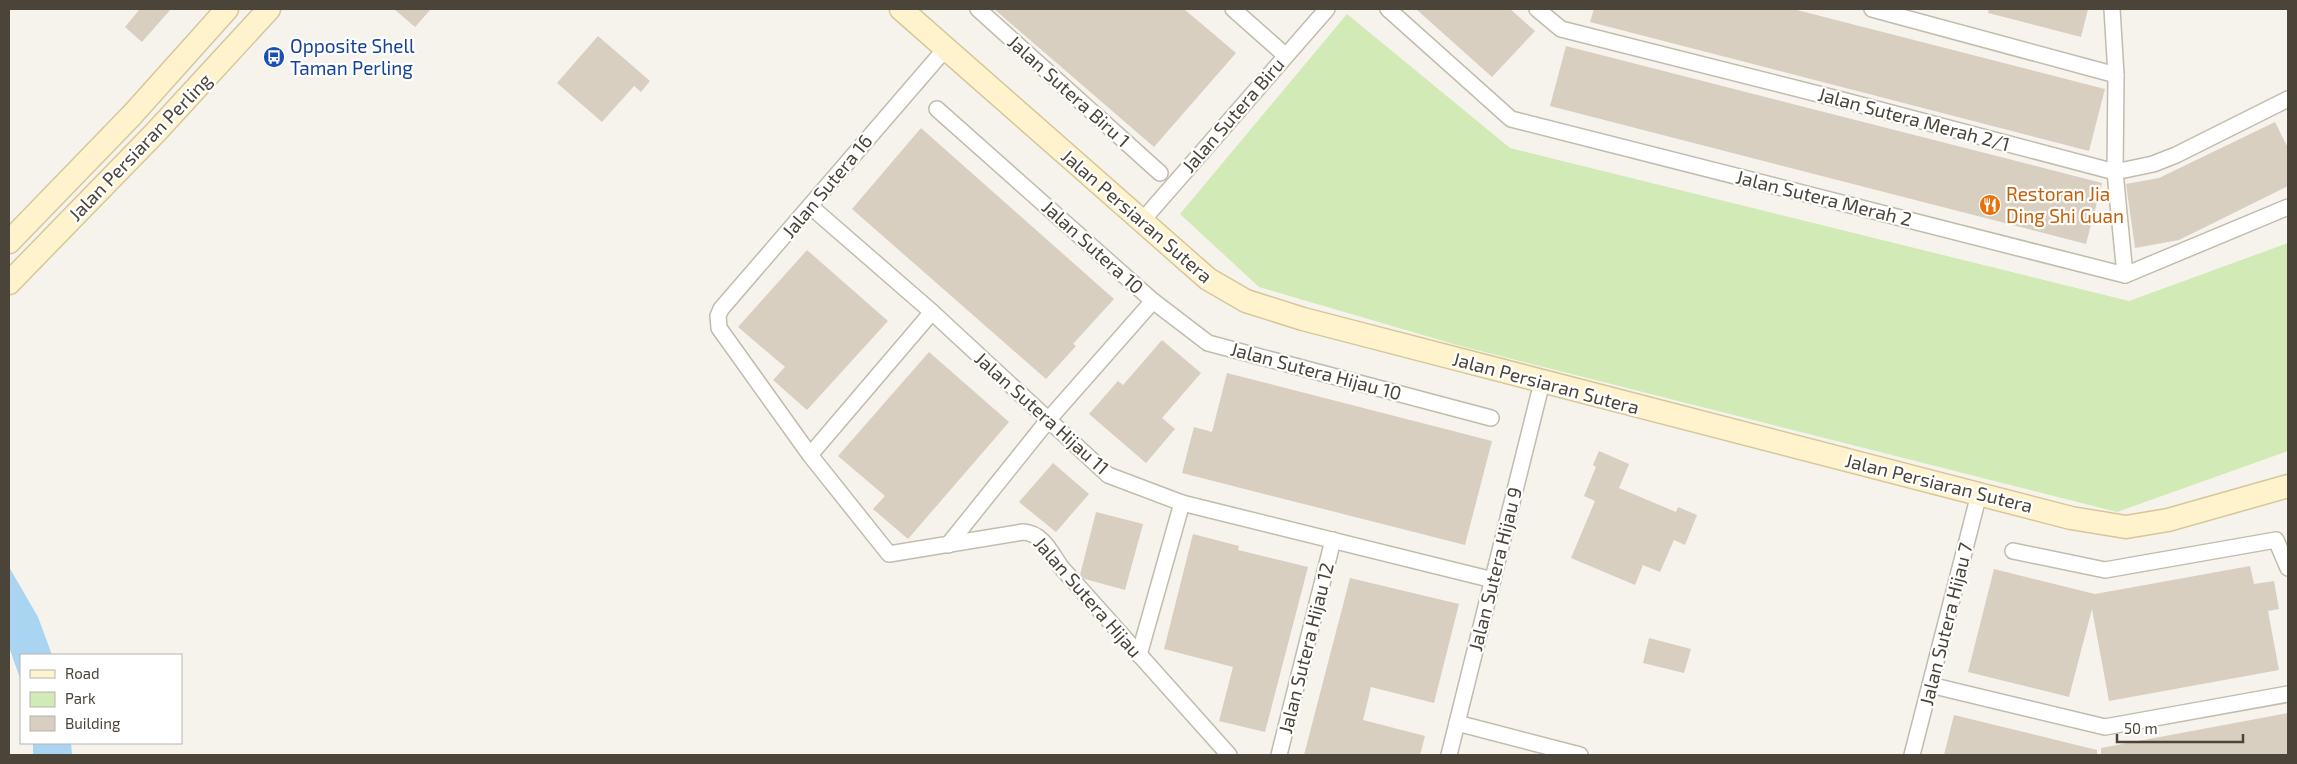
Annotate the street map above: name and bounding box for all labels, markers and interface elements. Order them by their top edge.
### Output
street label: Jalan Sutera Biru 1 [1004,30,1135,151]
place label: Opposite Shell Taman Perling [290,34,415,79]
bus stop icon: Opposite Shell Taman Perling [262,45,286,69]
street label: Jalan Sutera Biru [1177,53,1289,177]
street label: Jalan Persiaran Perling [63,68,216,225]
street label: Jalan Sutera Merah 2/1 [1816,82,2013,155]
street label: Jalan Sutera 16 [777,129,877,242]
street label: Jalan Persiaran Sutera [1057,144,1217,287]
street label: Jalan Sutera Merah 2 [1734,165,1914,230]
place label: Restoran Jia Ding Shi Guan [2006,182,2124,227]
restaurant icon: Restoran Jia Ding Shi Guan [1978,193,2002,217]
street label: Jalan Sutera 10 [1038,195,1149,298]
street label: Jalan Sutera Hijau 10 [1228,337,1404,404]
street label: Jalan Sutera Hijau 11 [971,346,1114,479]
street label: Jalan Persiaran Sutera [1450,347,1642,419]
street label: Jalan Persiaran Sutera [1843,448,2035,517]
street label: Jalan Sutera Hijau 9 [1463,485,1526,653]
street label: Jalan Sutera Hijau [1030,531,1147,662]
street label: Jalan Sutera Hijau 7 [1914,540,1977,708]
street label: Jalan Sutera Hijau 12 [1273,560,1338,736]
legend [20,654,182,744]
text: Road [65,664,100,682]
text: Park [65,689,96,707]
scale bar [2117,712,2243,744]
text: Building [65,714,121,732]
text: 50 m [2124,719,2158,737]

